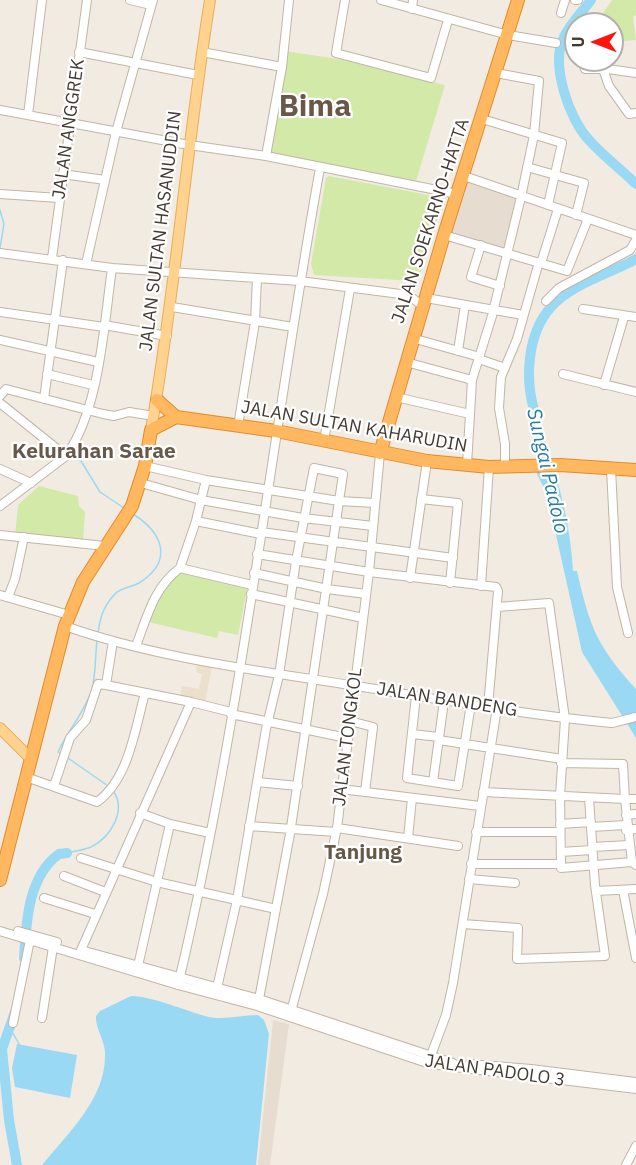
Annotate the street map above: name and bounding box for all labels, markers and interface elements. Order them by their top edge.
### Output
north arrow [564,12,624,72]
text: U [568,36,588,48]
street label: JALAN ANGGREK [48,58,90,200]
district label: Bima [279,89,351,125]
street label: JALAN SULTAN HASANUDDIN [136,110,186,352]
street label: JALAN SOEKARNO-HATTA [388,116,474,326]
street label: JALAN SULTAN KAHARUDIN [239,396,469,458]
water label: Sungai Padolo [521,406,573,536]
district label: Kelurahan Sarae [12,439,176,465]
street label: JALAN TONGKOL [329,667,367,807]
street label: JALAN BANDENG [375,678,519,722]
district label: Tanjung [324,840,402,866]
street label: JALAN PADOLO 3 [424,1050,566,1092]

